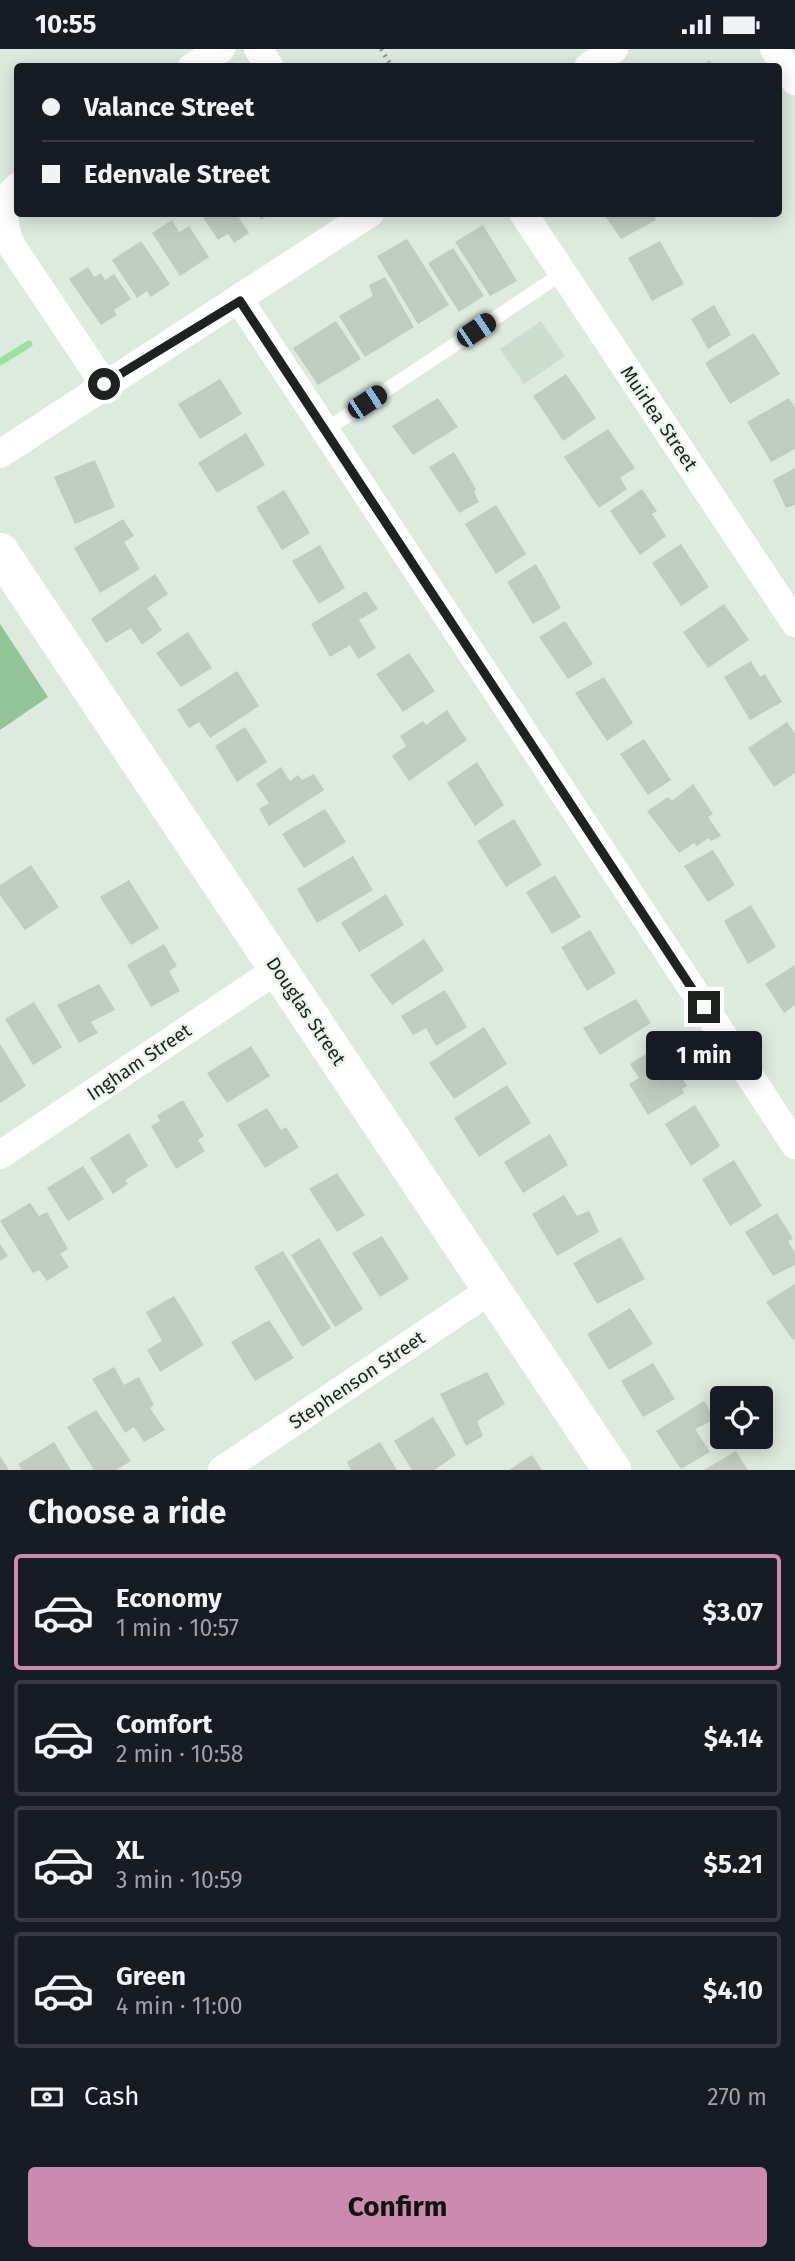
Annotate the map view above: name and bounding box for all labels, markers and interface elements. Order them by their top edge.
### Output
text: 10:55 [35,9,96,40]
text: Valance Street [84,92,254,123]
text: Edenvale Street [84,159,270,190]
car [453,310,500,350]
street label: Muirlea Street [616,361,702,475]
route start [88,368,120,400]
car [344,382,391,422]
street label: Douglas Street [261,953,351,1070]
route end [688,991,720,1023]
street label: Ingham Street [82,1019,196,1105]
callout: 1 min [646,1031,762,1081]
text: 1 min [676,1041,732,1069]
street label: Stephenson Street [285,1326,429,1434]
map controls [710,1386,773,1449]
button: locate [710,1386,773,1449]
text: Choose a ride [28,1493,226,1531]
icon: car [32,1581,95,1644]
text: Economy [116,1583,222,1614]
text: $3.07 [702,1597,763,1628]
text: 1 min · 10:57 [116,1614,239,1642]
icon: car [32,1707,95,1770]
text: Comfort [116,1709,212,1740]
text: $4.14 [704,1723,763,1754]
text: 2 min · 10:58 [116,1740,243,1768]
icon: car [32,1833,95,1896]
text: XL [116,1835,144,1866]
text: $5.21 [704,1849,763,1880]
text: 3 min · 10:59 [116,1866,243,1894]
icon: car [32,1959,95,2022]
text: Green [116,1961,186,1992]
text: $4.10 [703,1975,763,2006]
text: 4 min · 11:00 [116,1992,243,2020]
icon: cash [28,2078,66,2116]
text: Cash [84,2081,140,2112]
text: 270 m [707,2083,767,2111]
button: Confirm [28,2167,767,2247]

